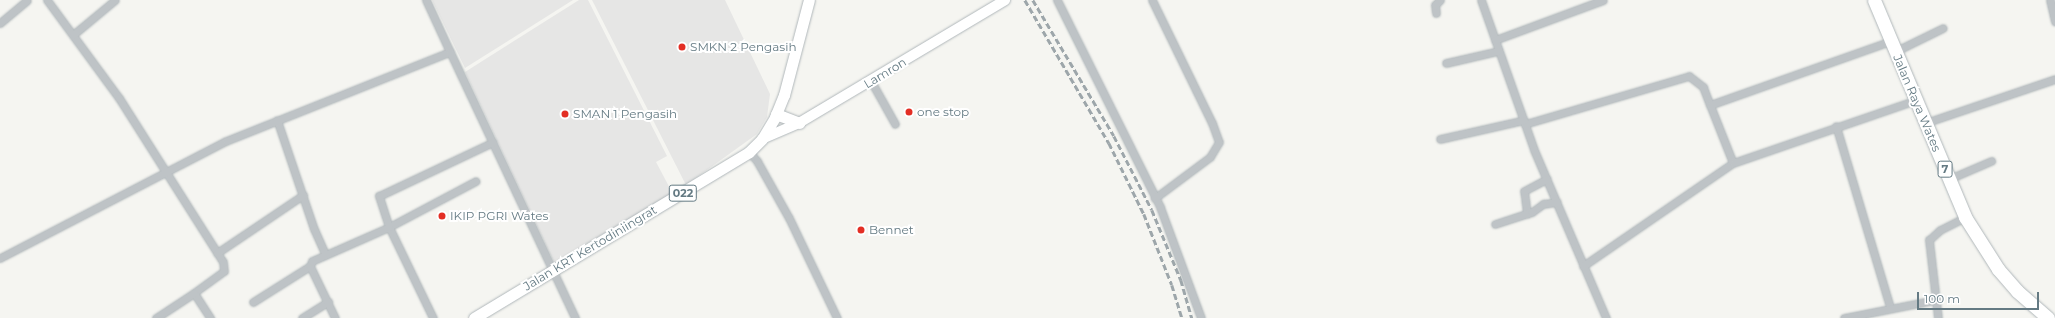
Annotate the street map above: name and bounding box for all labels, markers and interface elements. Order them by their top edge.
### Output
place label: SMKN 2 Pengasih [690,40,797,54]
marker: SMKN 2 Pengasih [677,42,687,52]
street label: Jalan Raya Wates [1890,52,1944,154]
street label: Lamron [861,55,909,91]
place label: one stop [917,105,969,119]
place label: SMAN 1 Pengasih [573,107,677,121]
marker: one stop [904,107,914,117]
marker: SMAN 1 Pengasih [560,109,570,119]
road number: 7 [1937,160,1953,178]
road number: 022 [668,184,698,202]
street label: Jalan KRT Kertodiniingrat [521,202,659,294]
place label: IKIP PGRI Wates [450,209,548,223]
marker: IKIP PGRI Wates [437,211,447,221]
place label: Bennet [869,223,914,237]
marker: Bennet [856,225,866,235]
scale bar [1919,284,2041,310]
text: 100 m [1924,291,1960,306]

